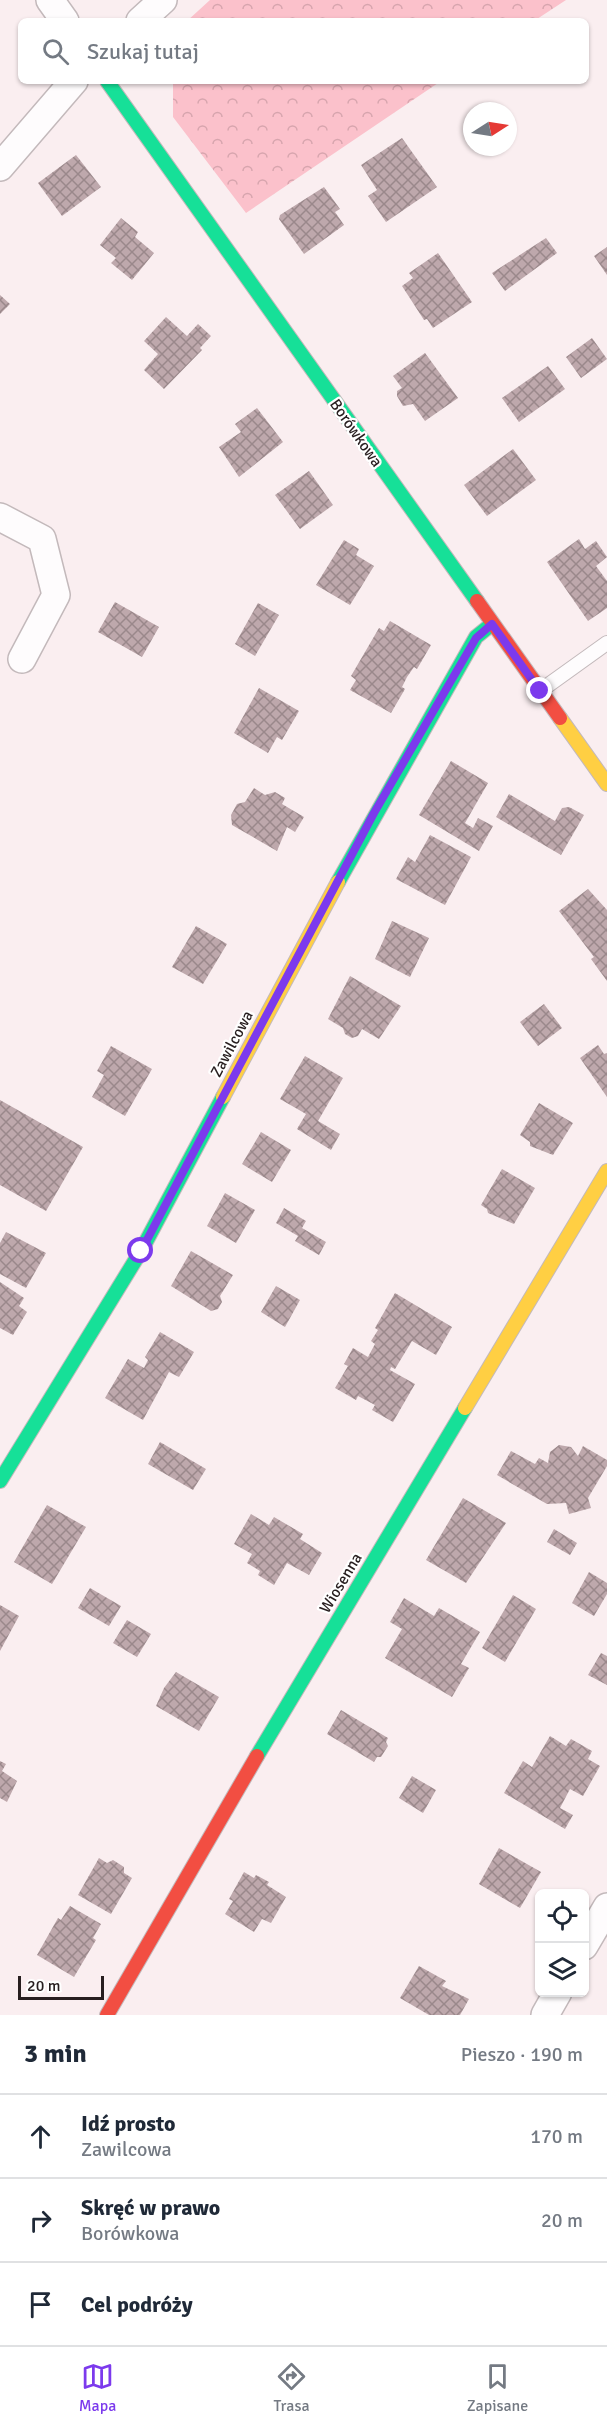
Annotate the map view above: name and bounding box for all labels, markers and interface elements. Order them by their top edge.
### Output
search box [18,18,589,84]
icon: search [39,35,72,68]
text: Szukaj tutaj [87,38,199,65]
north arrow [463,102,517,156]
street label: Borówkowa [325,395,387,471]
route end [526,677,552,703]
street label: Zawilcowa [206,1007,258,1081]
route start [127,1237,153,1263]
street label: Wiosenna [315,1549,367,1617]
map controls [535,1889,589,1997]
button: locate [535,1889,589,1943]
button: layers [535,1943,589,1997]
scale bar [18,1973,104,2000]
text: 20 m [27,1976,61,1996]
text: 3 min [24,2038,87,2070]
text: Pieszo · 190 m [461,2042,583,2067]
text: Idź prosto [81,2110,176,2137]
icon: ahead [24,2120,57,2153]
text: 170 m [530,2124,583,2149]
text: Zawilcowa [81,2137,172,2162]
text: Skręć w prawo [81,2194,220,2221]
icon: right [24,2204,57,2237]
text: 20 m [541,2208,583,2233]
text: Borówkowa [81,2221,179,2246]
icon: arrive [24,2288,57,2321]
text: Cel podróży [81,2291,193,2318]
tab: Mapa [79,2360,116,2416]
tab: Trasa [274,2360,310,2416]
tab: Zapisane [467,2360,528,2416]

